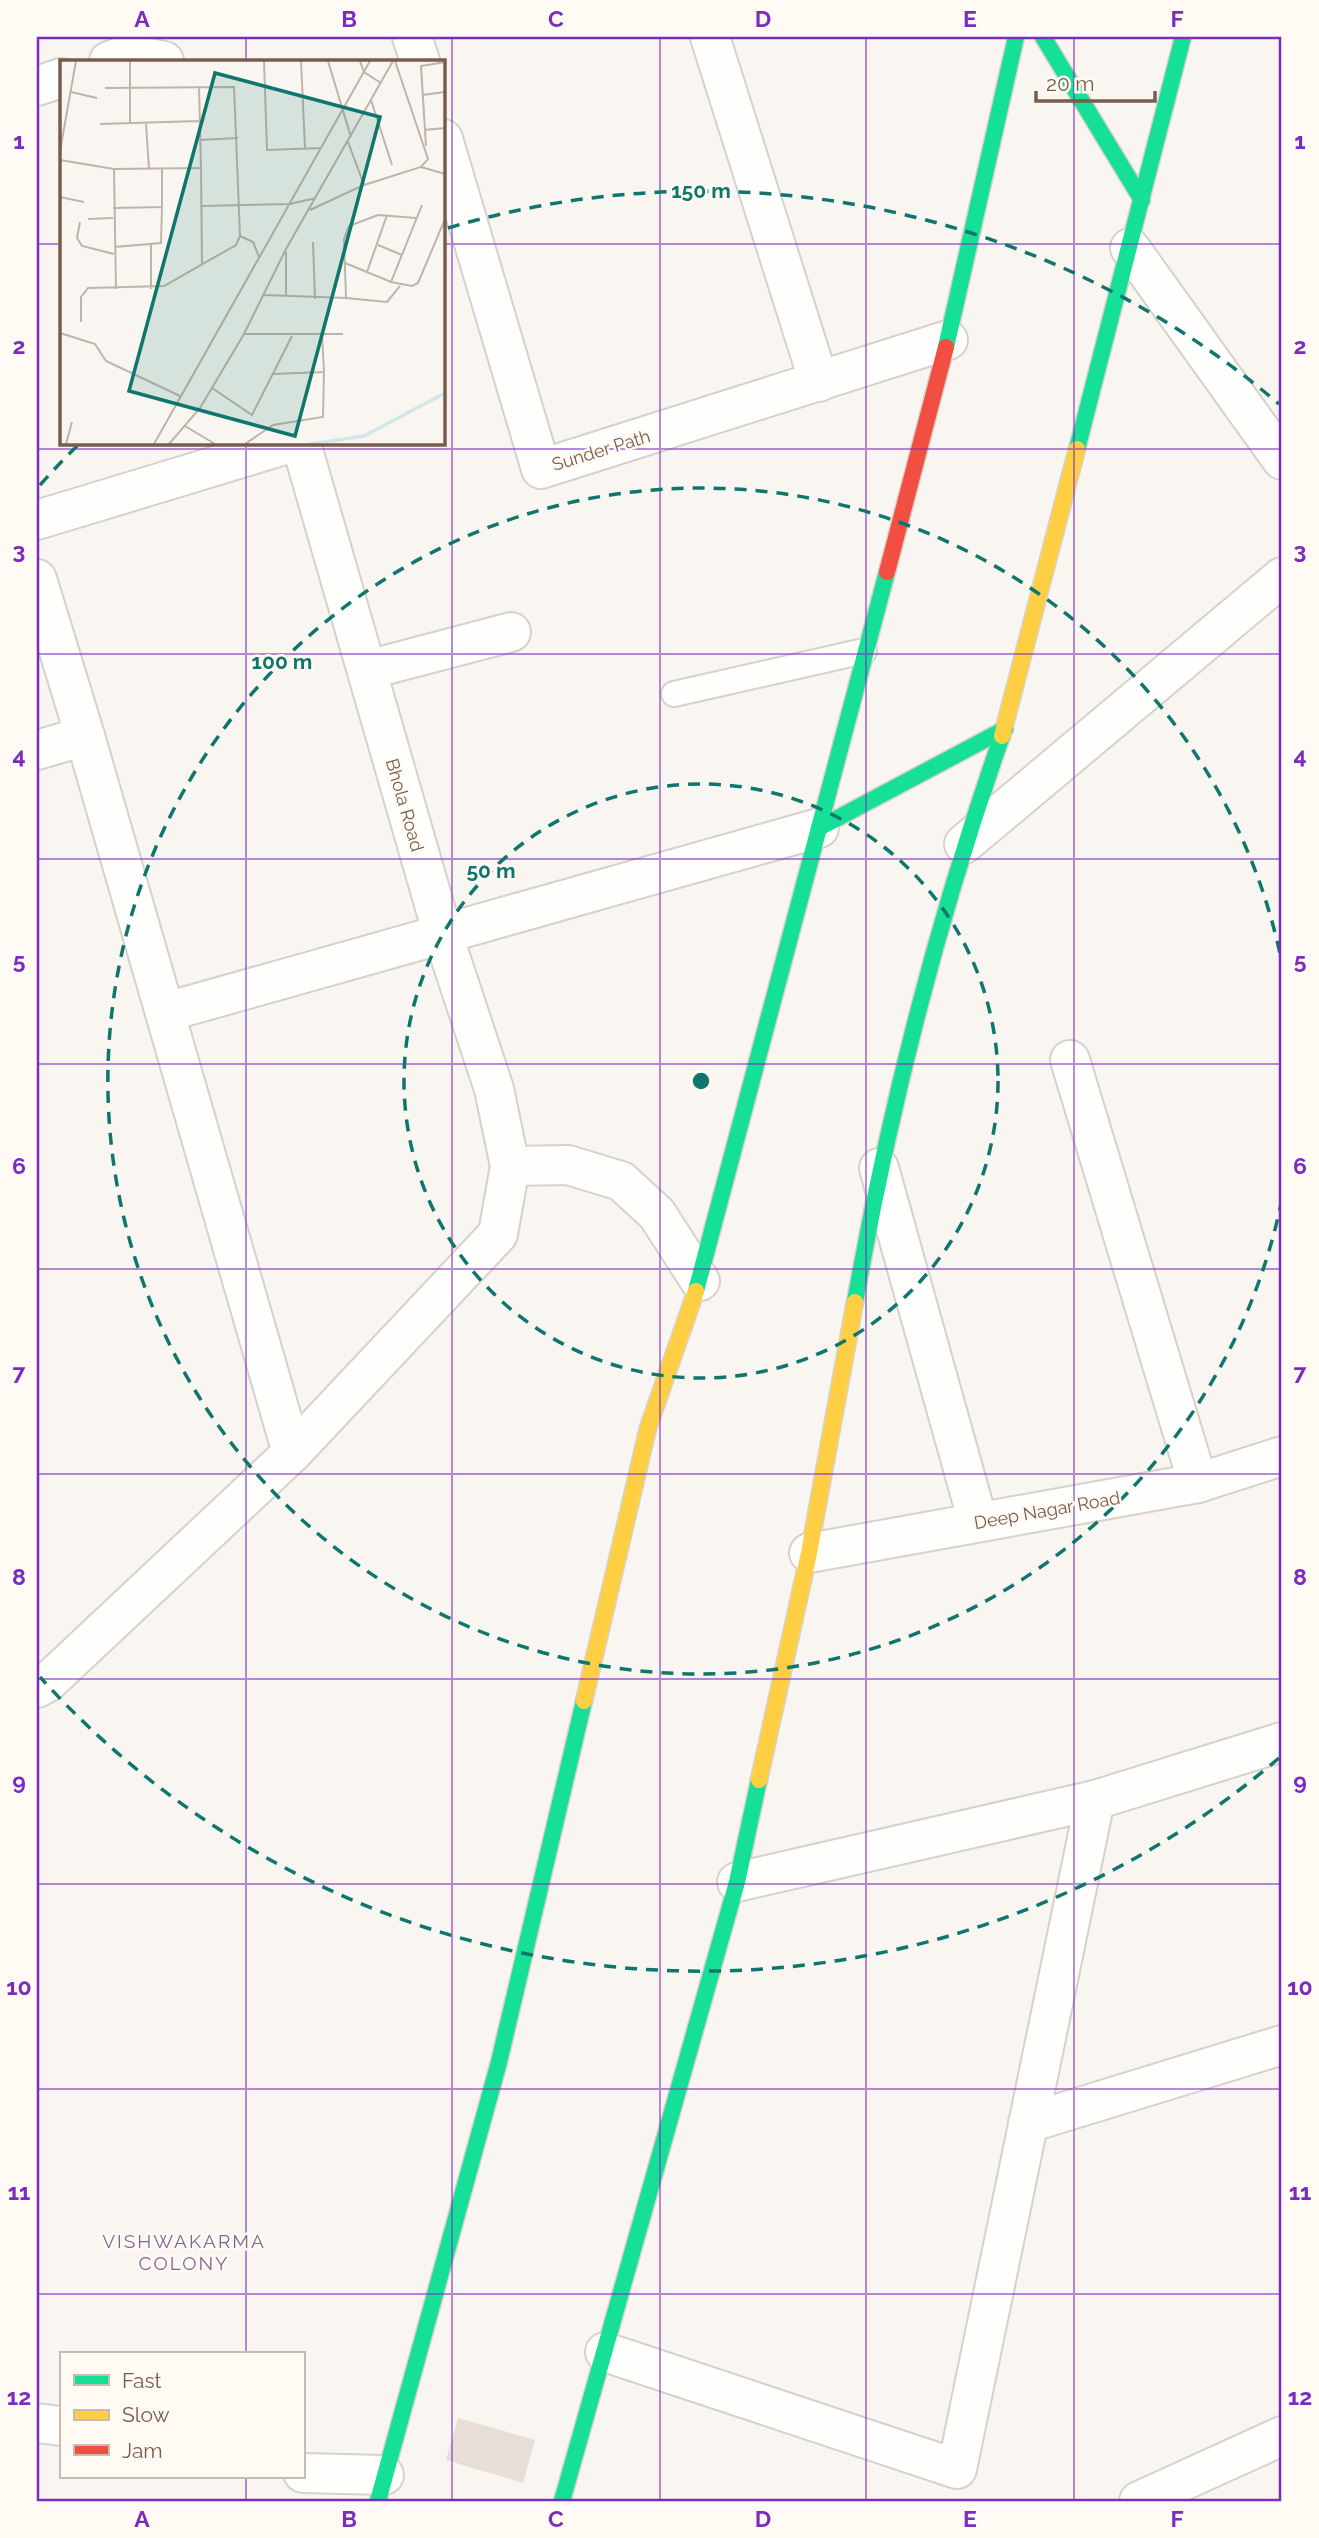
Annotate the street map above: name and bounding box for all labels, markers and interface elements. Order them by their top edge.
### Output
text: A [134,5,150,32]
text: B [341,5,357,32]
text: C [548,5,564,32]
text: D [755,5,771,32]
text: E [963,5,977,32]
text: F [1170,5,1184,32]
inset map [60,60,444,444]
scale bar [1036,60,1154,104]
text: 20 m [1046,71,1094,96]
text: 1 [13,127,25,154]
text: 1 [1294,127,1306,154]
text: 150 m [671,178,731,203]
text: 2 [13,332,25,359]
text: 2 [1294,332,1306,359]
street label: Sunder Path [549,425,653,475]
text: 3 [13,537,25,564]
text: 3 [1294,537,1306,564]
text: 100 m [252,649,312,674]
text: 4 [12,742,26,769]
text: 4 [1293,742,1307,769]
street label: Bhola Road [382,756,428,854]
text: 50 m [466,858,516,883]
text: 5 [13,947,26,974]
text: 5 [1294,947,1307,974]
centre of rings [689,1069,713,1093]
text: 6 [12,1152,26,1179]
text: 6 [1293,1152,1307,1179]
text: 7 [13,1358,26,1385]
text: 7 [1294,1358,1307,1385]
street label: Deep Nagar Road [972,1487,1122,1533]
text: 8 [12,1563,26,1590]
text: 8 [1293,1563,1307,1590]
text: 9 [12,1768,26,1795]
text: 9 [1293,1768,1307,1795]
text: 10 [6,1973,32,2000]
text: 10 [1287,1973,1313,2000]
text: 11 [8,2178,30,2205]
text: 11 [1289,2178,1311,2205]
district label: VISHWAKARMA COLONY [102,2230,266,2274]
legend [60,2352,304,2478]
text: Fast [122,2368,162,2393]
text: 12 [7,2383,31,2410]
text: 12 [1288,2383,1312,2410]
text: Slow [122,2402,170,2427]
text: Jam [122,2438,163,2463]
text: A [134,2505,150,2532]
text: B [341,2505,357,2532]
text: C [548,2505,564,2532]
text: D [755,2505,771,2532]
text: E [963,2505,977,2532]
text: F [1170,2505,1184,2532]

